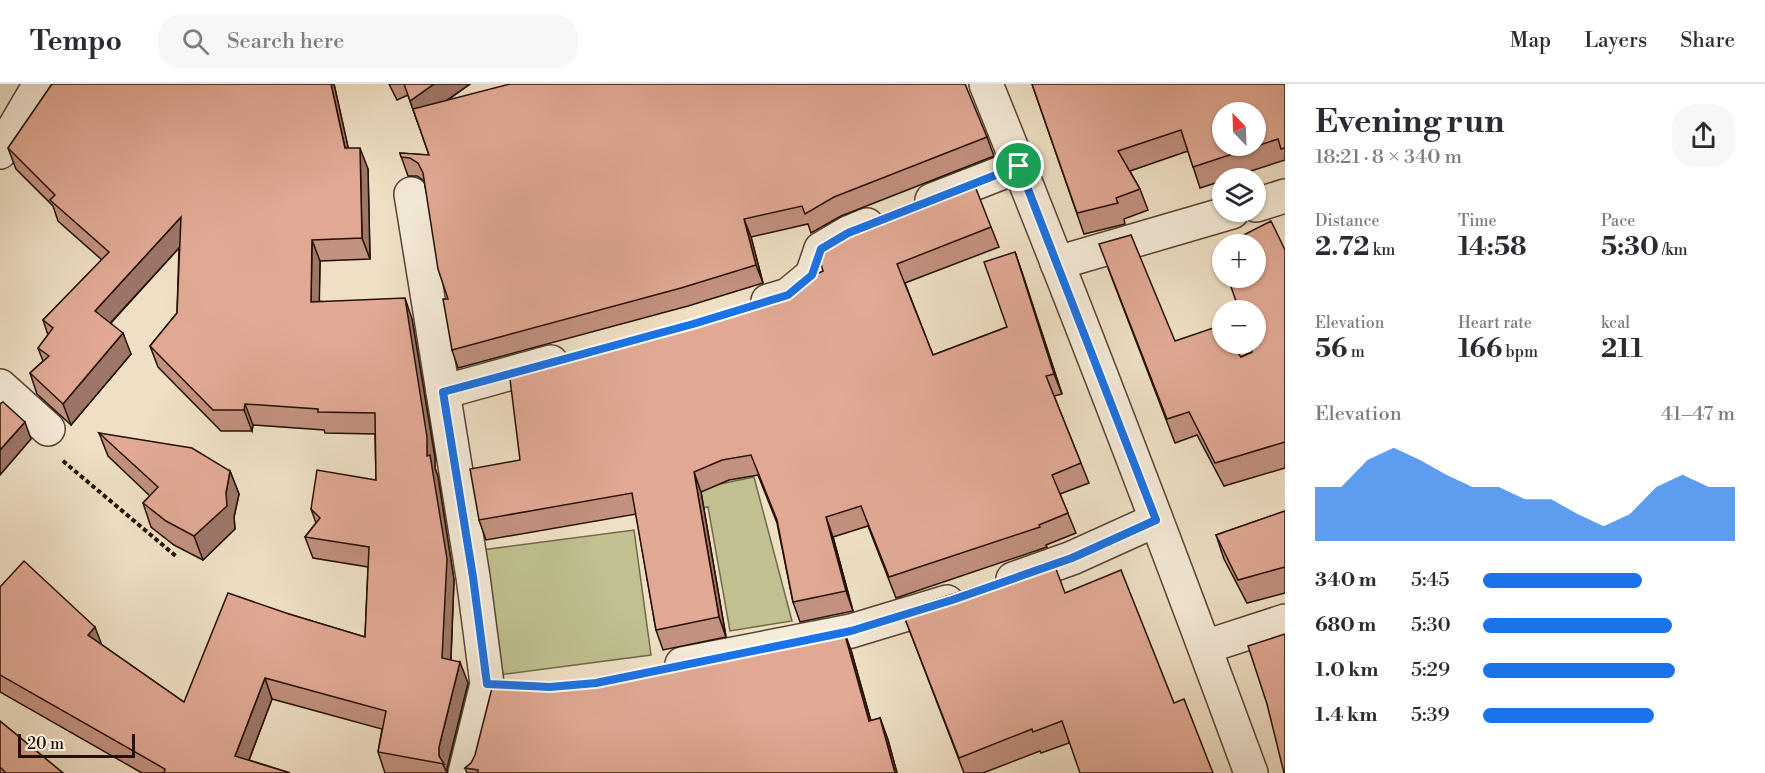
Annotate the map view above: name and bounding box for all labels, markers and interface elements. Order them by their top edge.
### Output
search box [158,14,578,68]
text: Tempo [30,24,122,59]
icon: search [179,25,212,58]
text: Search here [227,28,344,55]
text: Map [1510,28,1551,54]
text: Layers [1584,28,1647,54]
text: Share [1680,28,1735,54]
north arrow [1212,102,1266,156]
map controls [1212,102,1266,354]
text: Evening run [1315,102,1504,143]
button: share [1672,104,1735,167]
pin [993,140,1044,191]
text: 18:21 · 8 × 340 m [1315,145,1462,170]
icon: arrive [1002,149,1035,182]
button: layers [1212,168,1266,222]
text: Distance [1315,211,1380,231]
text: Time [1458,211,1497,231]
text: Pace [1601,211,1635,231]
text: 2.72 [1315,231,1370,263]
text: 14:58 [1458,231,1527,263]
text: 5:30 [1601,231,1659,263]
button: + [1212,234,1266,288]
text: km [1370,240,1395,260]
text: /km [1659,240,1688,260]
button: − [1212,300,1266,354]
text: Elevation [1315,313,1384,333]
text: Heart rate [1458,313,1532,333]
text: kcal [1601,313,1630,333]
text: 56 [1315,333,1348,365]
text: 166 [1458,333,1502,365]
text: 211 [1601,333,1643,365]
text: m [1348,342,1365,362]
text: bpm [1502,342,1538,362]
text: Elevation [1315,402,1402,427]
text: 41–47 m [1661,402,1735,427]
text: 340 m [1315,568,1377,593]
text: 5:45 [1411,568,1449,593]
text: 680 m [1315,613,1376,638]
text: 5:30 [1411,613,1451,638]
text: 1.0 km [1315,658,1379,683]
text: 5:29 [1411,658,1450,683]
text: 1.4 km [1315,703,1377,728]
text: 5:39 [1411,703,1450,728]
scale bar [18,731,135,758]
text: 20 m [27,734,64,754]

